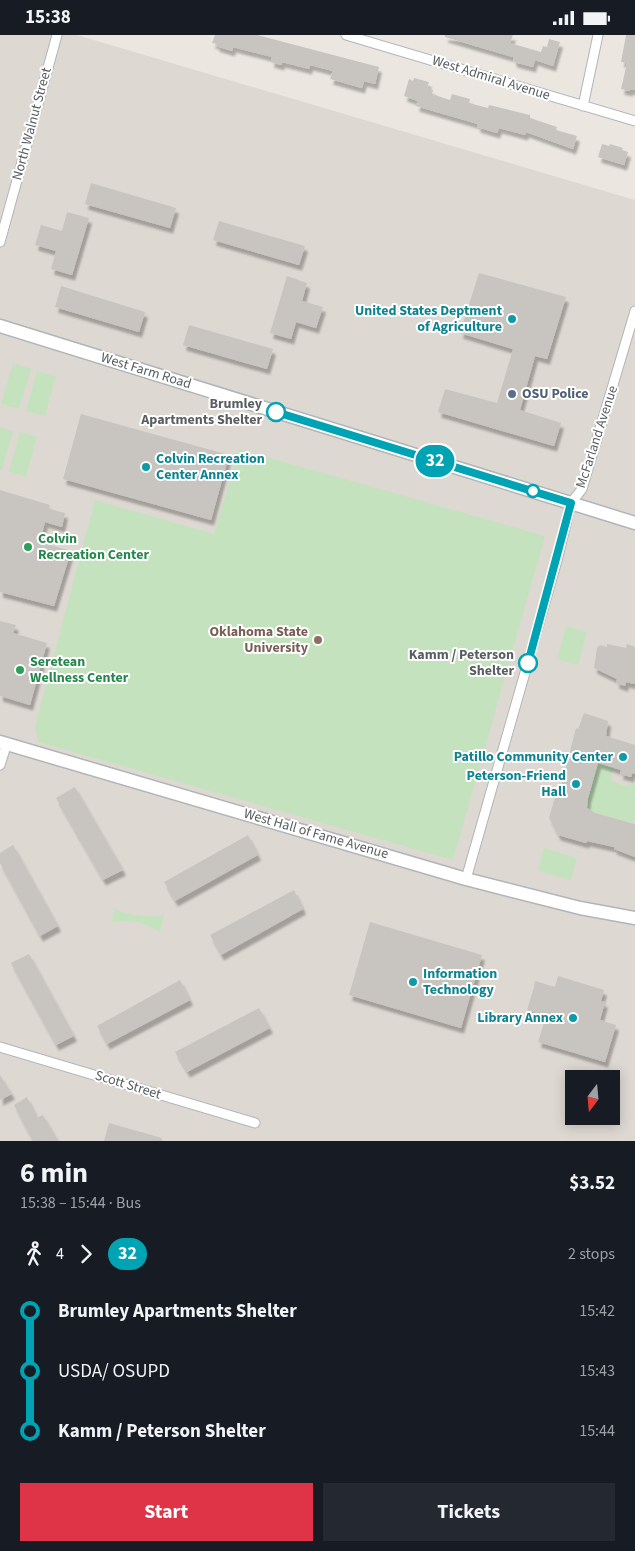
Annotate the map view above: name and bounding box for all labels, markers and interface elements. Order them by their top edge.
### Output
text: 15:38 [25,4,71,31]
street label: West Admiral Avenue [429,51,553,105]
street label: North Walnut Street [7,65,57,183]
place label: United States Deptment of Agriculture [355,301,503,337]
marker: United States Deptment of Agriculture [506,313,518,325]
street label: West Farm Road [98,348,194,394]
street label: McFarland Avenue [571,383,623,491]
place label: OSU Police [522,384,589,404]
marker: OSU Police [506,388,518,400]
place label: Brumley Apartments Shelter [140,394,263,430]
marker: Brumley Apartments Shelter [266,402,286,422]
line badge: 32 [412,445,458,477]
text: 32 [425,448,445,473]
place label: Colvin Recreation Center Annex [156,449,265,485]
marker: Colvin Recreation Center Annex [140,461,152,473]
unlabelled marker [526,484,540,498]
place label: Colvin Recreation Center [38,529,149,565]
marker: Colvin Recreation Center [22,541,34,553]
place label: Oklahoma State University [209,622,309,658]
marker: Oklahoma State University [312,634,324,646]
place label: Kamm / Peterson Shelter [409,645,514,681]
place label: Seretean Wellness Center [30,652,129,688]
marker: Kamm / Peterson Shelter [518,653,538,673]
marker: Seretean Wellness Center [14,664,26,676]
place label: Patillo Community Center [454,747,613,767]
marker: Patillo Community Center [617,751,629,763]
place label: Peterson-Friend Hall [467,766,566,802]
marker: Peterson-Friend Hall [570,778,582,790]
street label: West Hall of Fame Avenue [241,804,391,864]
place label: Information Technology [423,964,497,1000]
marker: Information Technology [407,976,419,988]
place label: Library Annex [477,1008,563,1028]
marker: Library Annex [567,1012,579,1024]
street label: Scott Street [93,1066,164,1105]
north arrow [565,1070,620,1125]
map controls [565,1070,620,1125]
text: 6 min [20,1153,88,1193]
text: $3.52 [569,1170,615,1197]
text: 15:38 – 15:44 · Bus [20,1192,141,1214]
icon: walk [20,1240,48,1268]
icon: forward [72,1240,100,1268]
text: 32 [118,1241,137,1266]
text: 4 [56,1243,64,1265]
text: 2 stops [568,1243,615,1265]
text: Brumley Apartments Shelter [58,1298,297,1325]
text: 15:42 [579,1300,615,1322]
text: USDA/ OSUPD [58,1358,170,1385]
text: 15:43 [579,1360,615,1382]
text: Kamm / Peterson Shelter [58,1418,266,1445]
text: 15:44 [579,1420,615,1442]
button: Start [20,1483,313,1541]
button: Tickets [323,1483,615,1541]

